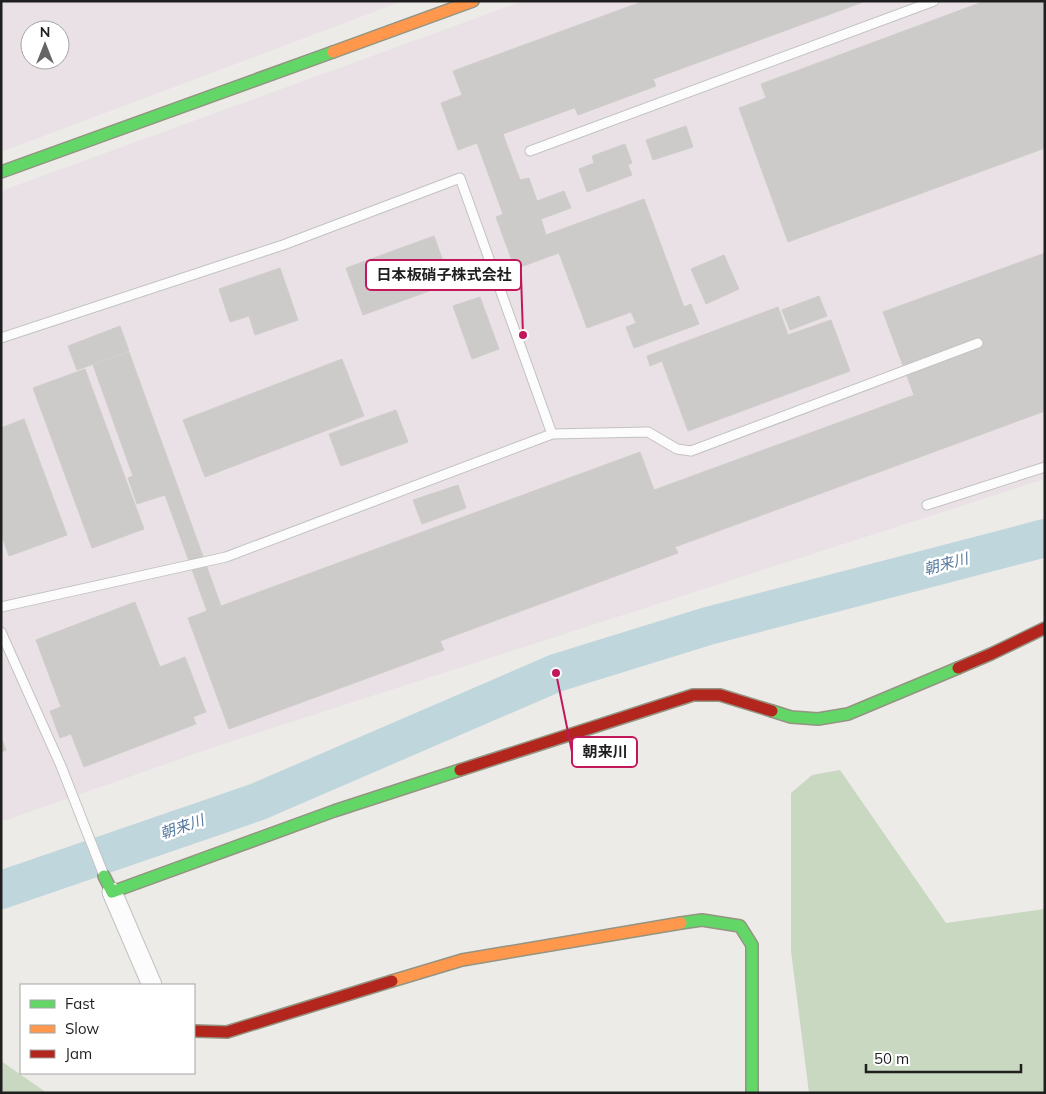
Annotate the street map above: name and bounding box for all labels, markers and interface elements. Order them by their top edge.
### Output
north arrow [20,20,70,70]
text: N [40,23,50,41]
callout: 日本板硝子株式会社 [366,260,521,290]
text: 日本板硝子株式会社 [376,265,512,284]
water label: 朝来川 [922,548,972,579]
callout: 朝来川 [572,737,637,767]
text: 朝来川 [582,742,628,761]
water label: 朝来川 [157,810,208,843]
legend [20,984,195,1074]
text: Fast [65,994,95,1013]
text: Slow [65,1019,99,1038]
scale bar [866,1042,1021,1074]
text: Jam [65,1044,92,1063]
text: 50 m [874,1049,909,1068]

